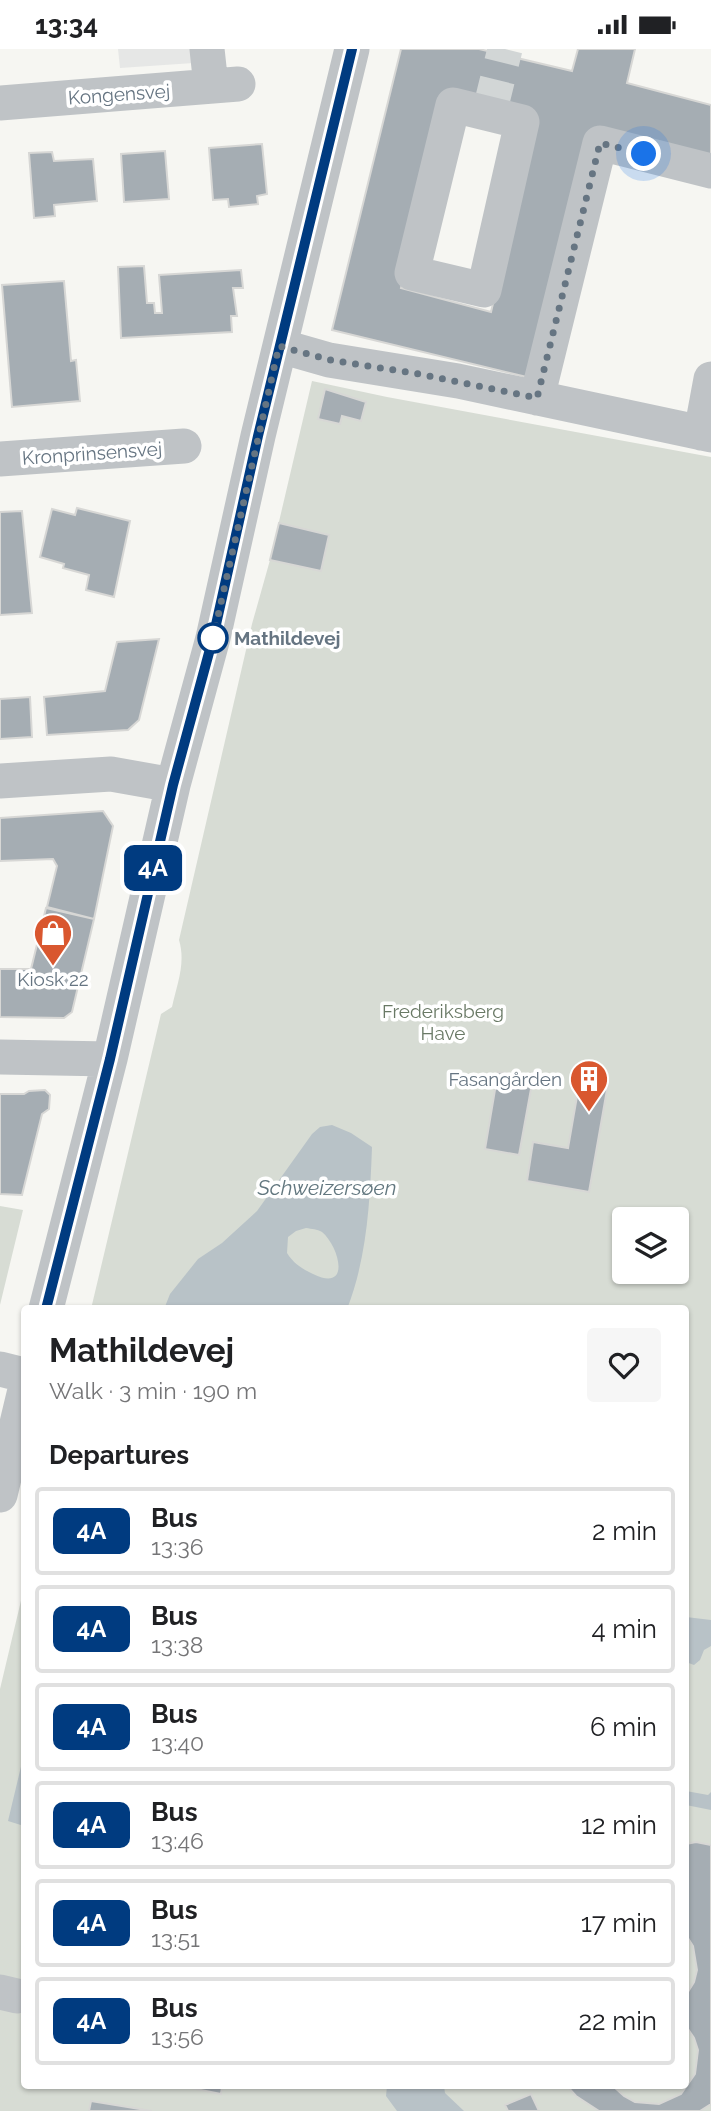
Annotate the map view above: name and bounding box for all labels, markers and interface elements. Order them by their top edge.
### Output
text: 13:34 [35,10,98,40]
street label: Kongensvej [67,79,171,109]
your location [626,136,661,171]
street label: Kronprinsensvej [21,437,163,469]
marker: Mathildevej [198,623,228,653]
place label: Mathildevej [234,627,341,649]
line badge: 4A [122,845,184,891]
text: 4A [138,853,168,882]
shop icon: Kiosk 22 [32,912,74,967]
place label: Kiosk 22 [17,968,89,990]
park label: Frederiksberg Have [382,1000,504,1044]
building icon: Fasangården [568,1058,610,1113]
place label: Fasangården [449,1068,562,1090]
water label: Schweizersøen [256,1175,397,1200]
map controls [612,1207,689,1284]
button: layers [612,1207,689,1284]
button: heart [587,1328,661,1402]
text: Mathildevej [49,1331,234,1370]
text: Walk · 3 min · 190 m [49,1377,257,1404]
text: Departures [49,1440,189,1470]
text: Bus [151,1503,198,1533]
text: 4A [77,1516,106,1545]
text: 2 min [592,1516,657,1546]
text: 13:36 [151,1533,204,1560]
text: Bus [151,1601,198,1631]
text: 4A [77,1614,106,1643]
text: 4 min [591,1614,657,1644]
text: 13:38 [151,1631,203,1658]
text: Bus [151,1699,198,1729]
text: 4A [77,1712,106,1741]
text: 6 min [590,1712,657,1742]
text: 13:40 [151,1729,204,1756]
text: Bus [151,1797,198,1827]
text: 4A [77,1810,106,1839]
text: 12 min [581,1810,657,1840]
text: 13:46 [151,1827,204,1854]
text: Bus [151,1895,198,1925]
text: 4A [77,1908,106,1937]
text: 17 min [581,1908,657,1938]
text: 13:51 [151,1925,200,1952]
text: Bus [151,1993,198,2023]
text: 4A [77,2006,106,2035]
text: 22 min [579,2006,657,2036]
text: 13:56 [151,2023,204,2050]

